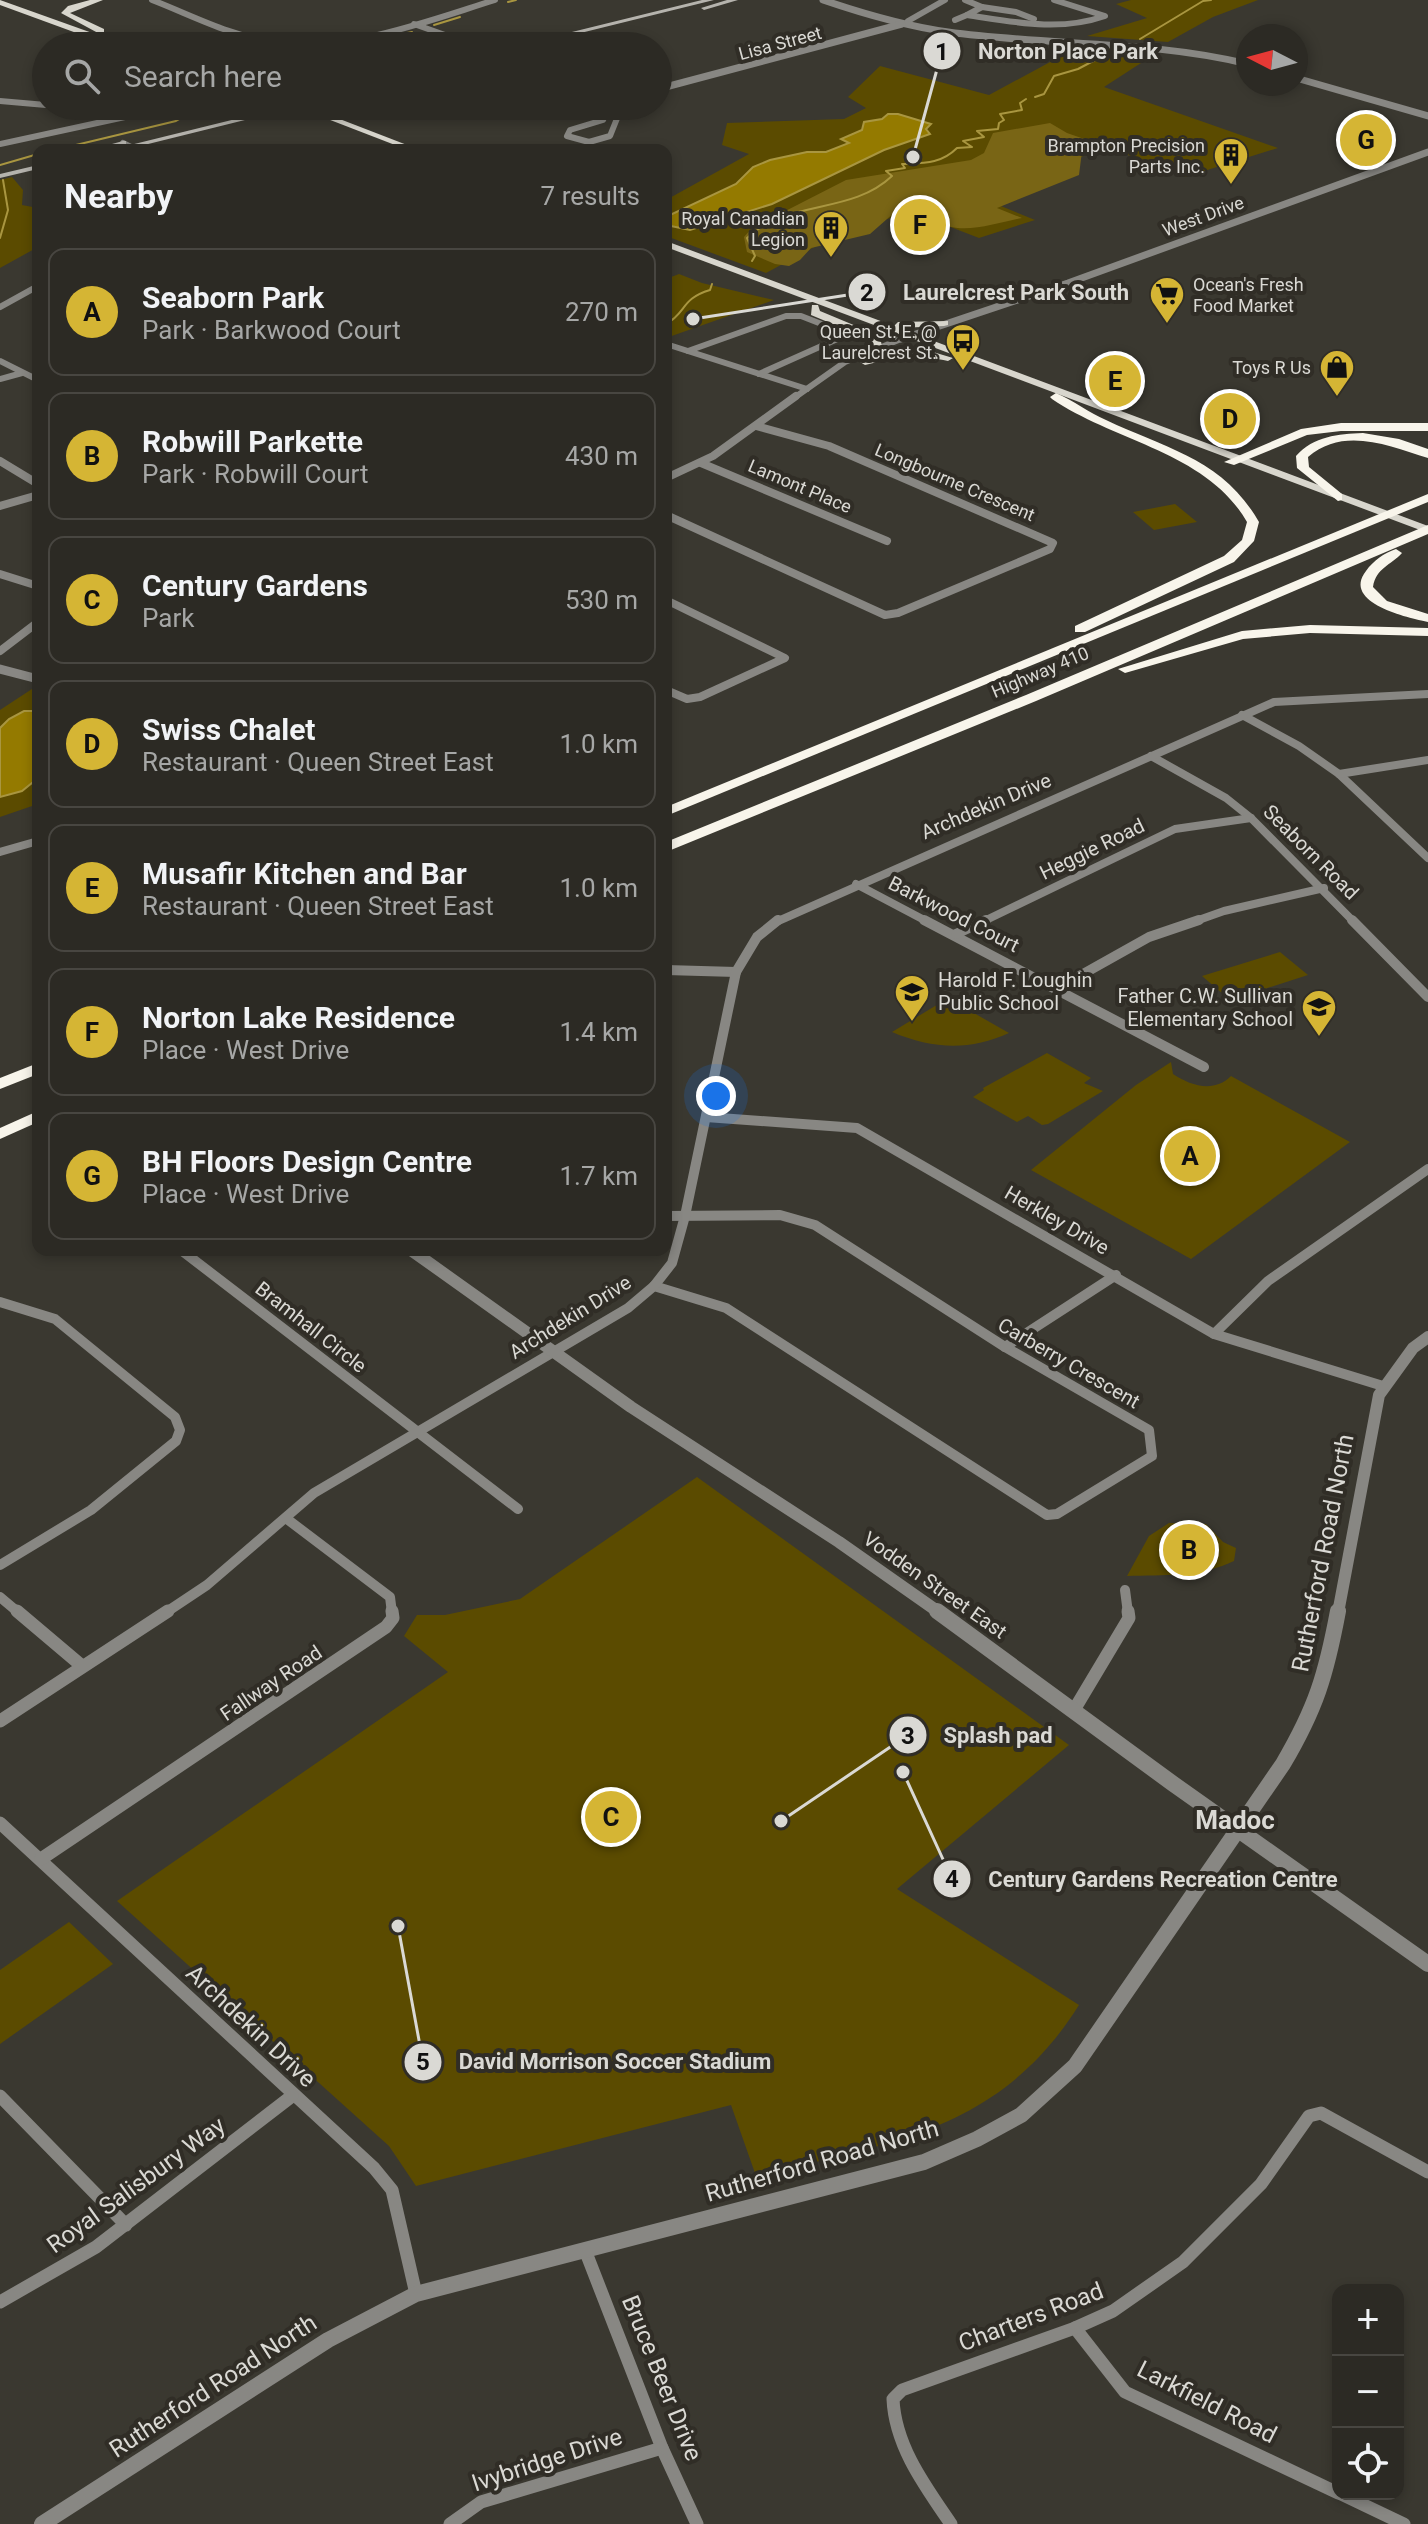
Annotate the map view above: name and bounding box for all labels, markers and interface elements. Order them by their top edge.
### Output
street label: Lisa Street [736,22,824,64]
north arrow [1236,24,1308,96]
callout: Norton Place Park [922,28,1174,74]
search box [32,32,672,120]
text: 1 [935,38,949,66]
text: Norton Place Park [978,39,1158,64]
icon: search [60,54,104,98]
text: Search here [124,59,282,94]
pin: G [1340,110,1392,170]
place label: Brampton Precision Parts Inc. [1047,135,1205,177]
building icon: Brampton Precision Parts Inc. [1212,136,1250,186]
text: Nearby [64,176,173,216]
text: 7 results [541,181,640,211]
street label: West Drive [1159,192,1247,240]
pin: F [894,195,946,255]
place label: Royal Canadian Legion [681,208,805,250]
building icon: Royal Canadian Legion [812,209,850,259]
callout: Laurelcrest Park South [847,269,1145,315]
place label: Ocean's Fresh Food Market [1193,274,1304,316]
supermarket icon: Ocean's Fresh Food Market [1148,275,1186,325]
text: 2 [860,279,874,307]
text: Seaborn Park [142,280,324,315]
text: Laurelcrest Park South [903,280,1129,305]
text: A [83,297,101,327]
text: 270 m [565,297,638,327]
text: Park · Barkwood Court [142,315,401,345]
place label: Queen St. E. @ Laurelcrest St. [820,321,937,363]
bus stop icon: Queen St. E. @ Laurelcrest St. [944,322,982,372]
shop icon: Toys R Us [1318,348,1356,398]
pin: E [1089,351,1141,411]
place label: Toys R Us [1232,357,1311,378]
pin: D [1204,389,1256,449]
text: Robwill Parkette [142,424,363,459]
street label: Longbourne Crescent [872,439,1038,525]
text: B [84,441,100,471]
text: 430 m [565,441,638,471]
street label: Lamont Place [745,455,855,517]
text: Park · Robwill Court [142,459,369,489]
text: Century Gardens [142,568,368,603]
text: C [83,585,101,615]
text: 530 m [565,585,638,615]
text: Park [142,603,194,633]
street label: Highway 410 [988,642,1092,702]
text: Swiss Chalet [142,712,316,747]
text: D [84,729,100,759]
text: 1.0 km [559,729,638,759]
text: Restaurant · Queen Street East [142,747,494,777]
street label: Archdekin Drive [917,768,1055,844]
street label: Seaborn Road [1258,799,1364,905]
street label: Heggie Road [1036,813,1148,885]
text: Musafir Kitchen and Bar [142,856,467,891]
street label: Barkwood Court [885,871,1023,957]
text: E [85,873,99,903]
text: 1.0 km [559,873,638,903]
text: Restaurant · Queen Street East [142,891,494,921]
place label: Harold F. Loughin Public School [938,968,1093,1015]
school or university icon: Harold F. Loughin Public School [893,973,931,1023]
place label: Father C.W. Sullivan Elementary School [1117,984,1293,1031]
school or university icon: Father C.W. Sullivan Elementary School [1300,988,1338,1038]
text: Norton Lake Residence [142,1000,455,1035]
text: F [85,1017,99,1047]
text: 1.4 km [559,1017,638,1047]
text: Place · West Drive [142,1035,349,1065]
your location [696,1076,736,1116]
pin: A [1164,1126,1216,1186]
text: BH Floors Design Centre [142,1144,472,1179]
text: G [83,1161,101,1191]
text: 1.7 km [559,1161,638,1191]
text: Place · West Drive [142,1179,349,1209]
street label: Herkley Drive [1001,1180,1113,1260]
street label: Archdekin Drive [505,1270,635,1364]
street label: Bramhall Circle [251,1276,371,1378]
street label: Carberry Crescent [994,1313,1144,1413]
street label: Rutherford Road North [1286,1432,1360,1674]
pin: B [1163,1520,1215,1580]
street label: Vodden Street East [859,1527,1011,1643]
street label: Fallway Road [216,1640,326,1726]
callout: Splash pad [888,1712,1069,1758]
text: 3 [901,1722,915,1750]
text: Splash pad [943,1723,1053,1748]
pin: C [585,1787,637,1847]
district label: Madoc [1195,1805,1275,1835]
callout: Century Gardens Recreation Centre [932,1856,1354,1902]
text: 4 [945,1865,959,1893]
text: Century Gardens Recreation Centre [988,1867,1338,1892]
street label: Archdekin Drive [180,1959,322,2093]
callout: David Morrison Soccer Stadium [403,2039,787,2085]
text: 5 [416,2048,430,2076]
text: David Morrison Soccer Stadium [459,2049,771,2074]
street label: Royal Salisbury Way [42,2111,231,2259]
street label: Rutherford Road North [702,2114,942,2208]
street label: Charters Road [955,2277,1107,2357]
map controls [1332,2284,1404,2500]
button: + [1332,2284,1404,2356]
street label: Bruce Beer Drive [616,2291,708,2465]
street label: Rutherford Road North [104,2309,322,2463]
street label: Larkfield Road [1133,2355,1281,2449]
button: − [1332,2356,1404,2428]
street label: Ivybridge Drive [468,2422,626,2498]
button: locate [1332,2428,1404,2500]

